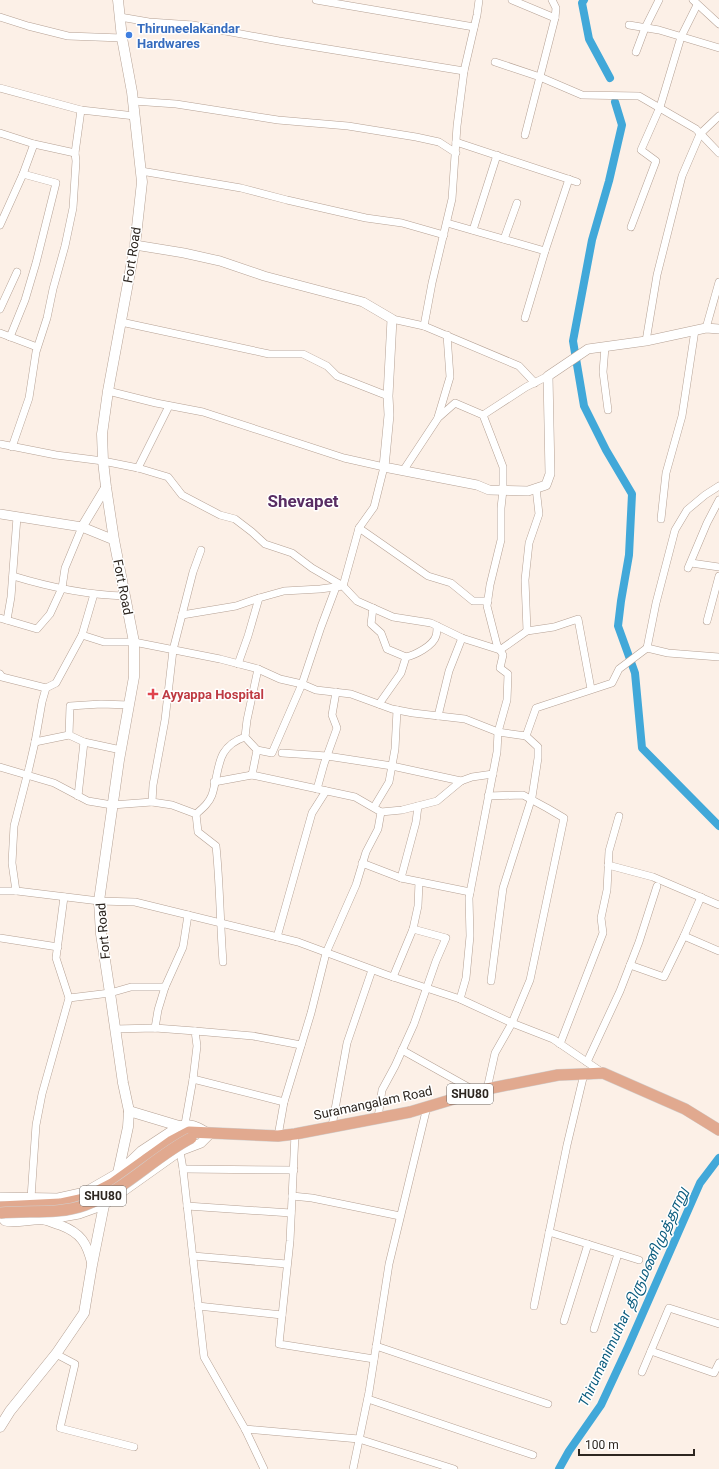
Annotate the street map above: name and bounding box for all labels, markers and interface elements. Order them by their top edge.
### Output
place label: Thiruneelakandar Hardwares [137,21,240,51]
marker: Thiruneelakandar Hardwares [124,30,134,40]
street label: Fort Road [120,226,144,284]
district label: Shevapet [267,491,339,511]
street label: Fort Road [110,558,136,616]
place label: Ayyappa Hospital [162,687,264,702]
marker: Ayyappa Hospital [147,688,159,700]
street label: Fort Road [93,902,113,960]
street label: Suramangalam Road [312,1083,434,1123]
road number: SHU80 [447,1084,493,1104]
water label: Thirumanimuthar திருமணிமுத்தாறு [575,1184,693,1410]
road number: SHU80 [80,1186,126,1206]
scale bar [579,1431,694,1457]
text: 100 m [585,1438,619,1452]

